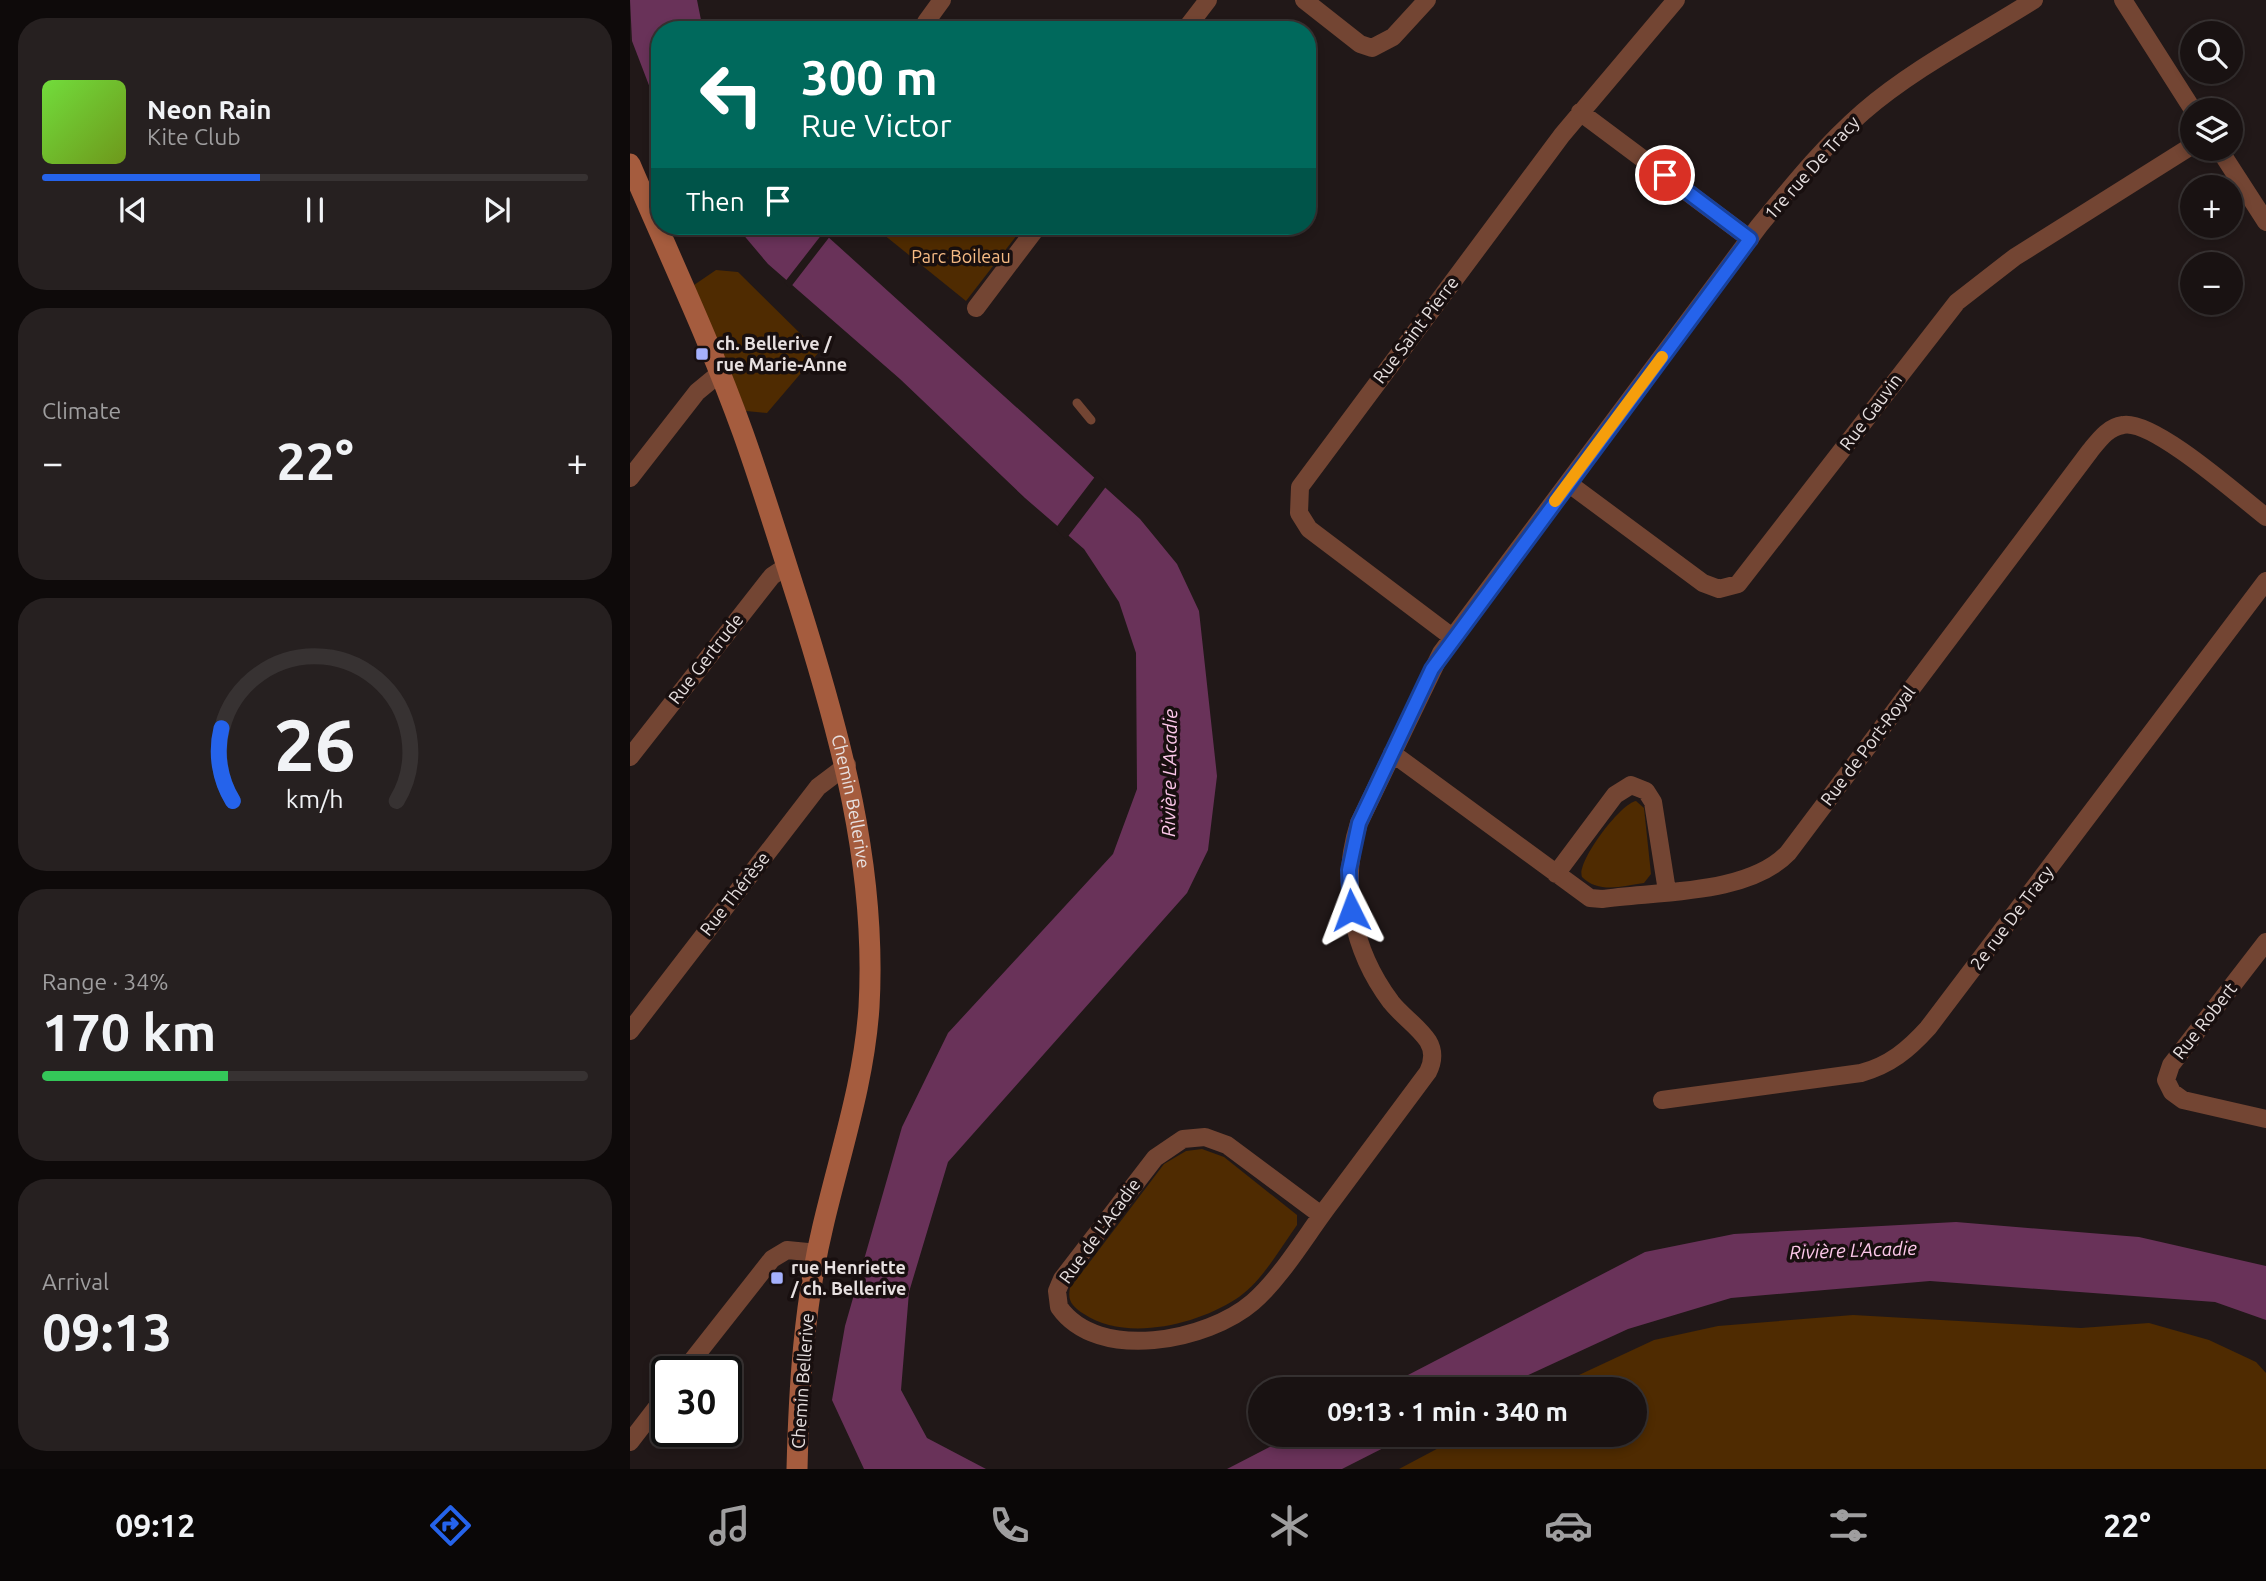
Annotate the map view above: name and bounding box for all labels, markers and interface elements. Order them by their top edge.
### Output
map controls [2180,21,2243,315]
button: search [2180,21,2243,84]
icon: left [686,49,777,140]
text: 300 m [801,49,938,104]
text: Neon Rain [147,95,272,124]
button: layers [2180,98,2243,161]
text: Rue Victor [801,107,952,143]
street label: 1re rue De Tracy [1760,111,1863,223]
text: Kite Club [147,124,241,149]
pin [1635,145,1695,205]
icon: arrive [1646,156,1684,194]
button: + [2180,175,2243,238]
icon: arrive [759,182,797,220]
text: Then [686,187,745,216]
icon: previous [114,191,152,229]
icon: pause [296,191,334,229]
icon: next [478,191,516,229]
park label: Parc Boileau [911,246,1011,266]
button: − [2180,252,2243,315]
street label: Rue Saint Pierre [1368,272,1462,387]
place label: ch. Bellerive / rue Marie-Anne [716,333,847,374]
marker: ch. Bellerive / rue Marie-Anne [694,346,710,362]
street label: Rue Gauvin [1835,369,1905,454]
text: Climate [42,398,121,423]
text: 22° [276,432,354,490]
text: − [42,441,63,483]
text: + [567,441,588,483]
street label: Rue Gertrude [664,609,747,707]
street label: Rue de Port-Royal [1816,682,1919,809]
text: 26 [274,703,356,785]
water label: Rivière L'Acadie [1157,709,1181,837]
street label: Chemin Bellerive [828,732,874,869]
text: km/h [286,784,344,812]
street label: Rue Thérèse [695,848,773,939]
street label: 2e rue De Tracy [1966,861,2057,973]
position arrow [1314,873,1388,947]
text: Range · 34% [42,969,169,994]
street label: Rue Robert [2168,978,2240,1063]
text: 170 km [42,1003,216,1061]
street label: Rue de L'Acadie [1054,1174,1144,1287]
water label: Rivière L'Acadie [1789,1237,1918,1263]
place label: rue Henriette / ch. Bellerive [790,1257,906,1298]
text: Arrival [42,1269,109,1294]
marker: rue Henriette / ch. Bellerive [769,1270,785,1286]
text: 09:13 [42,1303,172,1361]
street label: Chemin Bellerive [787,1312,817,1450]
speed limit sign: 30 [651,1356,742,1447]
text: 09:13 · 1 min · 340 m [1327,1397,1568,1426]
icon: directions [426,1501,475,1550]
icon: music [705,1501,754,1550]
icon: phone [985,1501,1034,1550]
icon: climate [1265,1501,1314,1550]
icon: car [1544,1501,1593,1550]
icon: filters [1824,1501,1873,1550]
text: 09:12 [115,1507,195,1543]
text: 22° [2103,1507,2151,1543]

